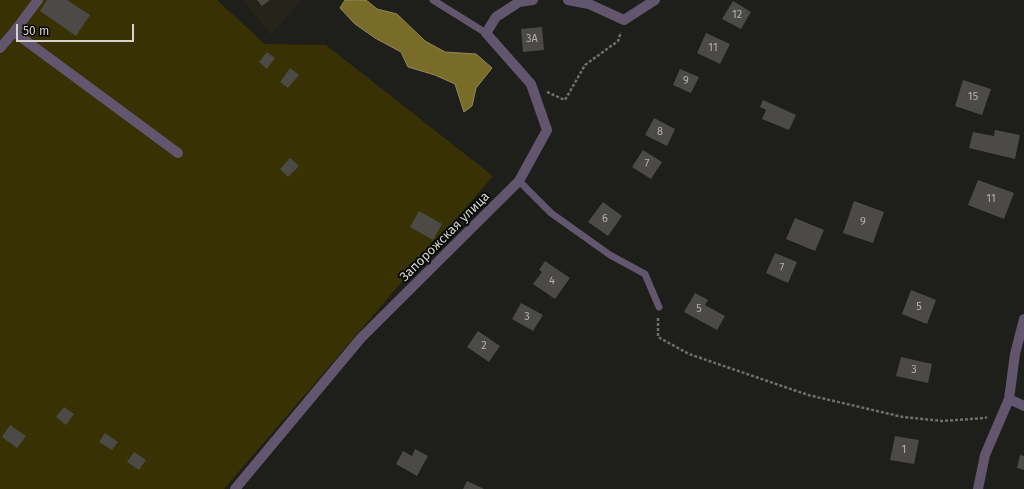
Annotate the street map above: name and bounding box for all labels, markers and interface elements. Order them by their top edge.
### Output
house number: 12 [732,8,742,22]
scale bar [18,16,136,42]
text: 50 m [23,24,49,38]
house number: 3А [526,32,538,46]
house number: 11 [708,41,718,55]
house number: 9 [683,74,689,88]
house number: 15 [968,90,978,104]
house number: 8 [657,125,663,139]
house number: 7 [645,157,649,171]
street label: Запорожская улица [397,189,493,285]
house number: 11 [986,192,996,206]
house number: 6 [602,212,608,226]
house number: 9 [860,215,866,229]
house number: 7 [780,261,784,275]
house number: 4 [549,274,555,288]
house number: 5 [916,300,922,314]
house number: 5 [696,302,702,316]
house number: 3 [524,310,530,324]
house number: 2 [481,339,487,353]
house number: 3 [911,363,917,377]
house number: 1 [902,443,906,457]

